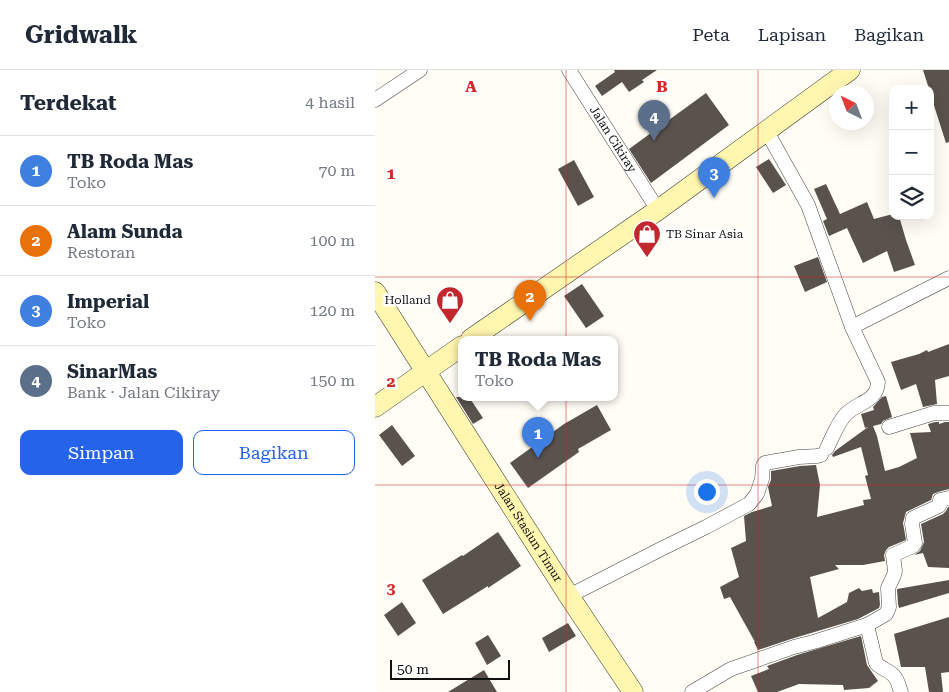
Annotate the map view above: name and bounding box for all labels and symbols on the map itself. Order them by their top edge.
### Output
text: A [465,77,477,96]
text: B [656,77,668,96]
north arrow [829,85,874,130]
pin: 4 [638,100,670,141]
street label: Jalan Cikiray [587,103,640,176]
pin: 3 [698,157,730,198]
text: 1 [387,164,396,183]
shop icon: TB Sinar Asia [632,219,662,258]
place label: TB Sinar Asia [666,227,744,241]
pin: 2 [514,280,546,321]
shop icon: Holland [435,285,465,324]
place label: Holland [384,293,431,307]
text: 2 [387,372,396,391]
pin: 1 [522,417,554,458]
your location [694,479,720,505]
street label: Jalan Stasiun Timur [491,480,565,585]
text: 3 [387,579,396,598]
scale bar [390,657,510,680]

